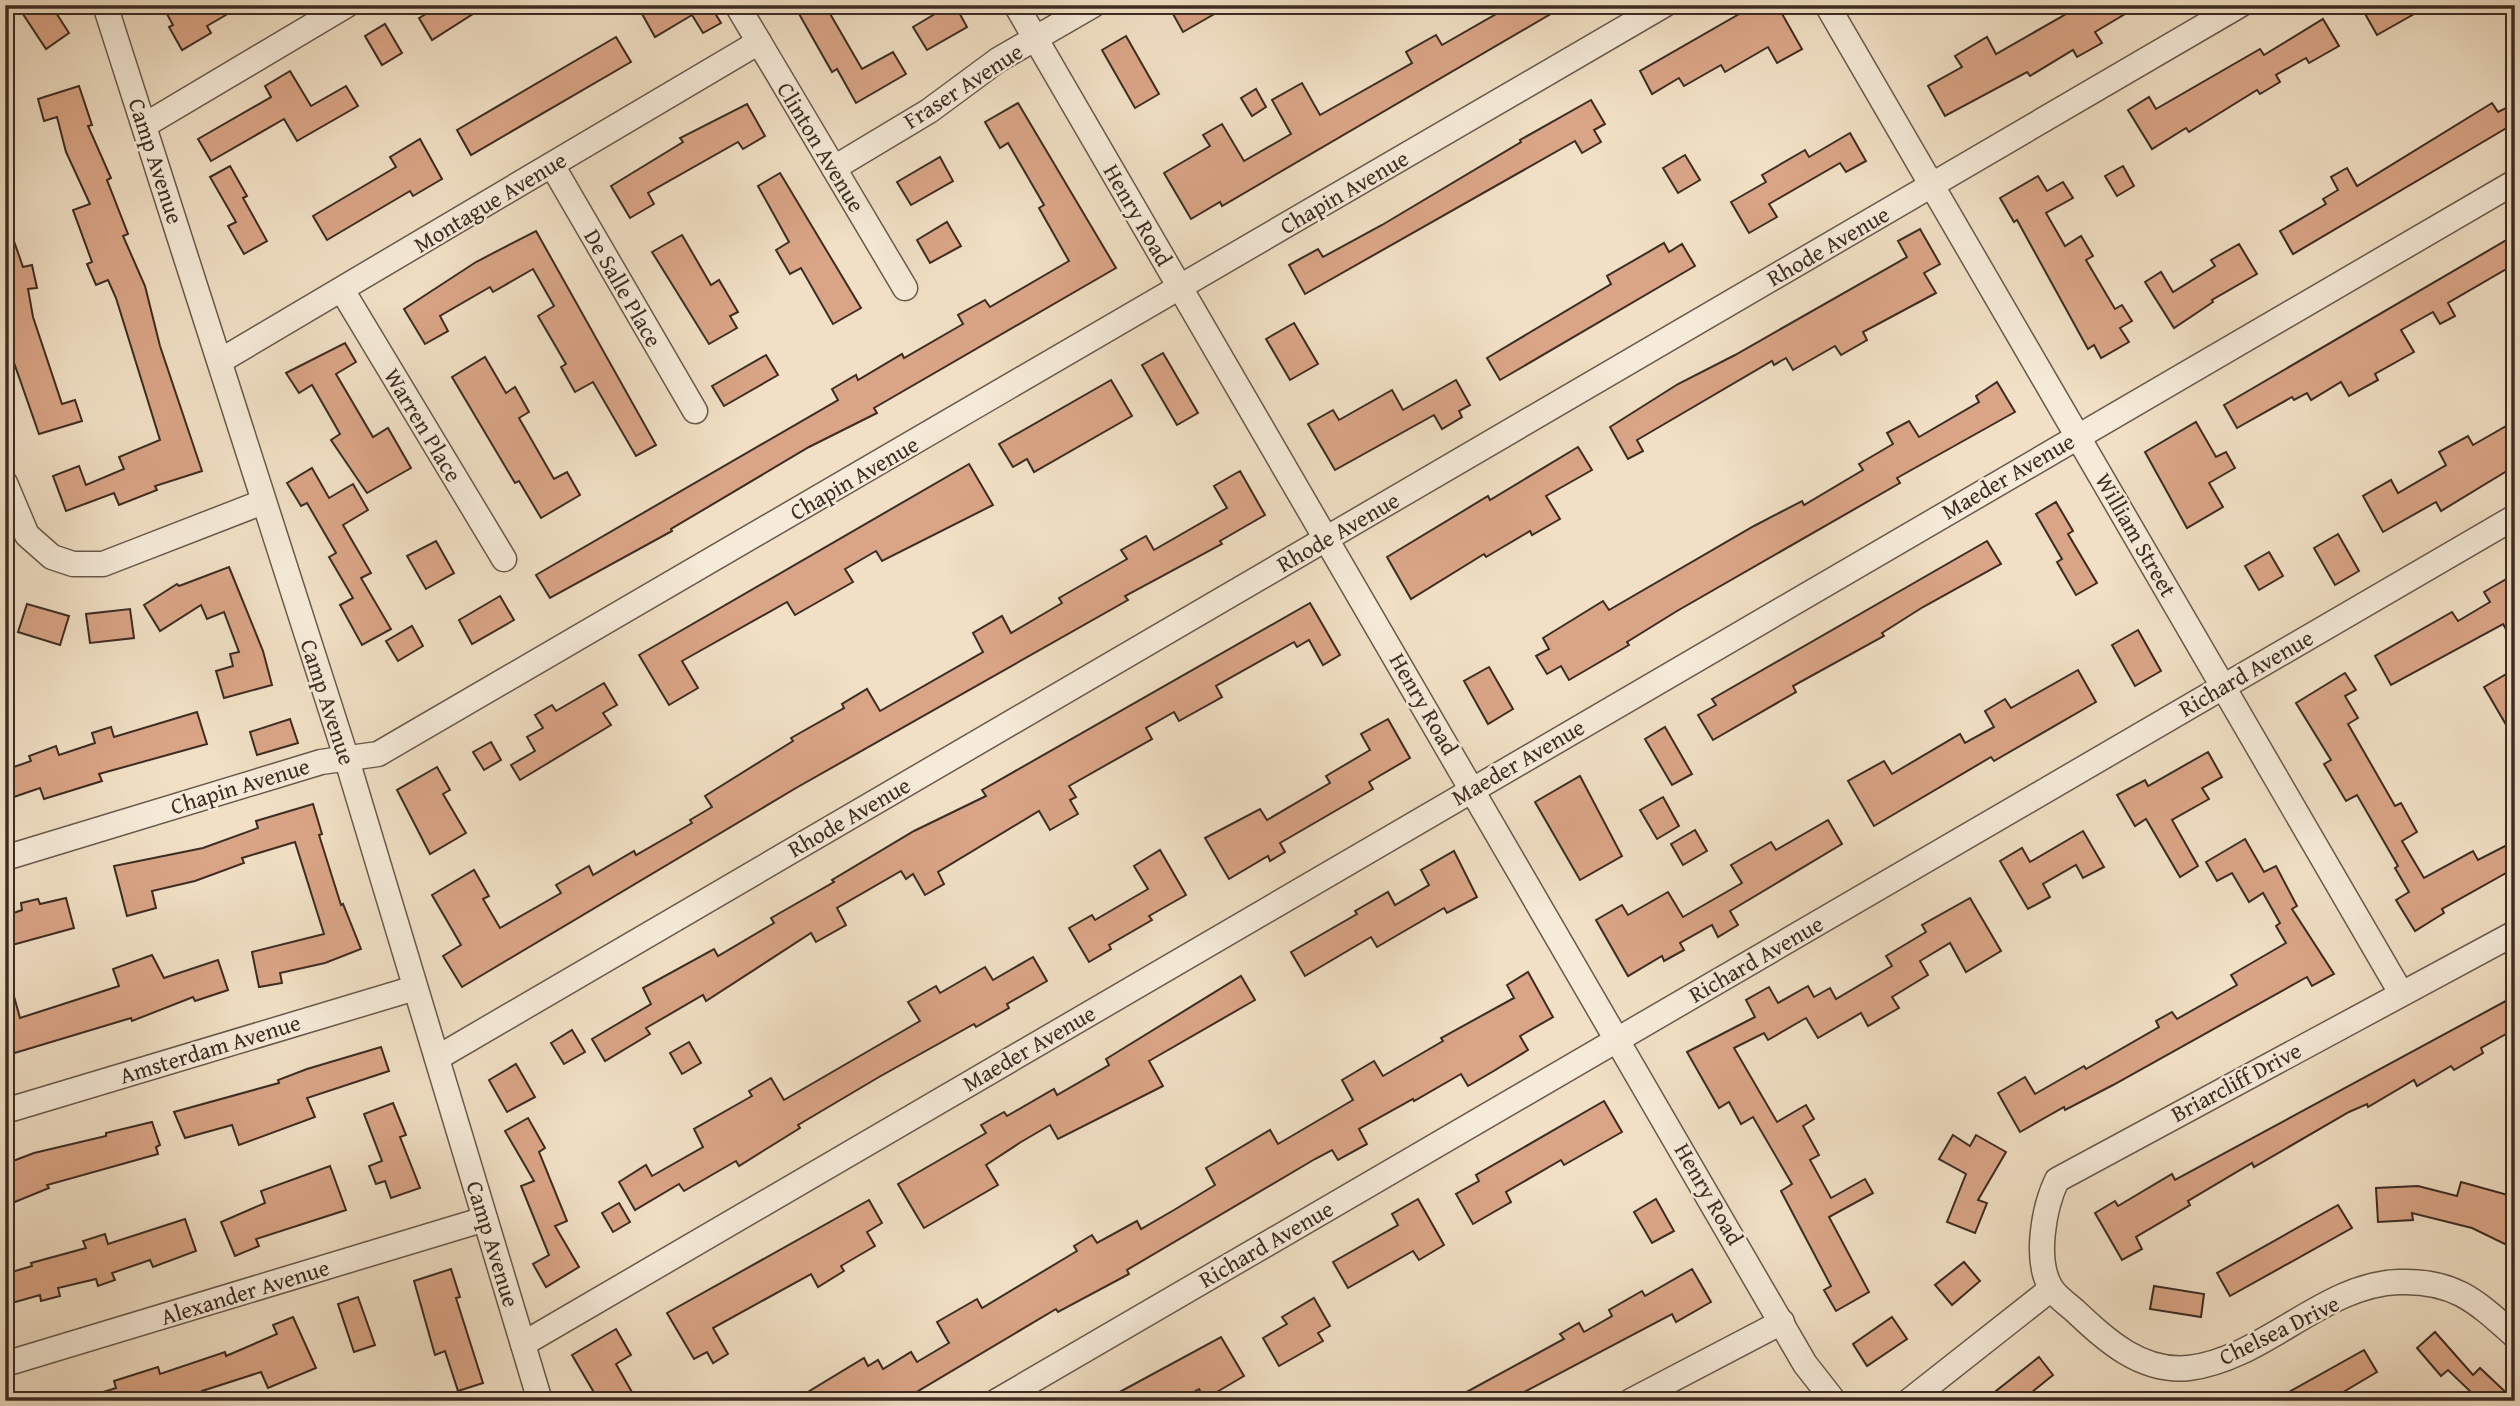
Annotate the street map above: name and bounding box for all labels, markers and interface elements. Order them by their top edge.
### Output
street label: Fraser Avenue [897,35,1029,137]
street label: Clinton Avenue [769,75,873,218]
street label: Camp Avenue [121,94,192,228]
street label: Chapin Avenue [1273,141,1414,242]
street label: Montague Avenue [407,143,572,260]
street label: Henry Road [1096,158,1181,273]
street label: Rhode Avenue [1760,197,1895,294]
street label: De Salle Place [576,223,671,353]
street label: Warren Place [376,362,470,488]
street label: Maeder Avenue [1935,424,2080,527]
street label: Chapin Avenue [783,427,924,528]
street label: William Street [2088,467,2185,603]
street label: Rhode Avenue [1270,483,1405,580]
street label: Richard Avenue [2172,621,2319,725]
street label: Camp Avenue [293,635,364,769]
street label: Henry Road [1382,647,1467,762]
street label: Maeder Avenue [1445,710,1590,813]
street label: Chapin Avenue [166,749,313,822]
street label: Rhode Avenue [781,768,916,865]
street label: Richard Avenue [1682,907,1829,1011]
street label: Maeder Avenue [956,996,1101,1099]
street label: Amsterdam Avenue [115,1005,304,1092]
street label: Briarcliff Drive [2165,1033,2307,1130]
street label: Henry Road [1667,1137,1752,1252]
street label: Camp Avenue [459,1177,528,1311]
street label: Richard Avenue [1192,1192,1339,1296]
street label: Alexander Avenue [157,1250,333,1333]
street label: Chelsea Drive [2213,1286,2344,1373]

